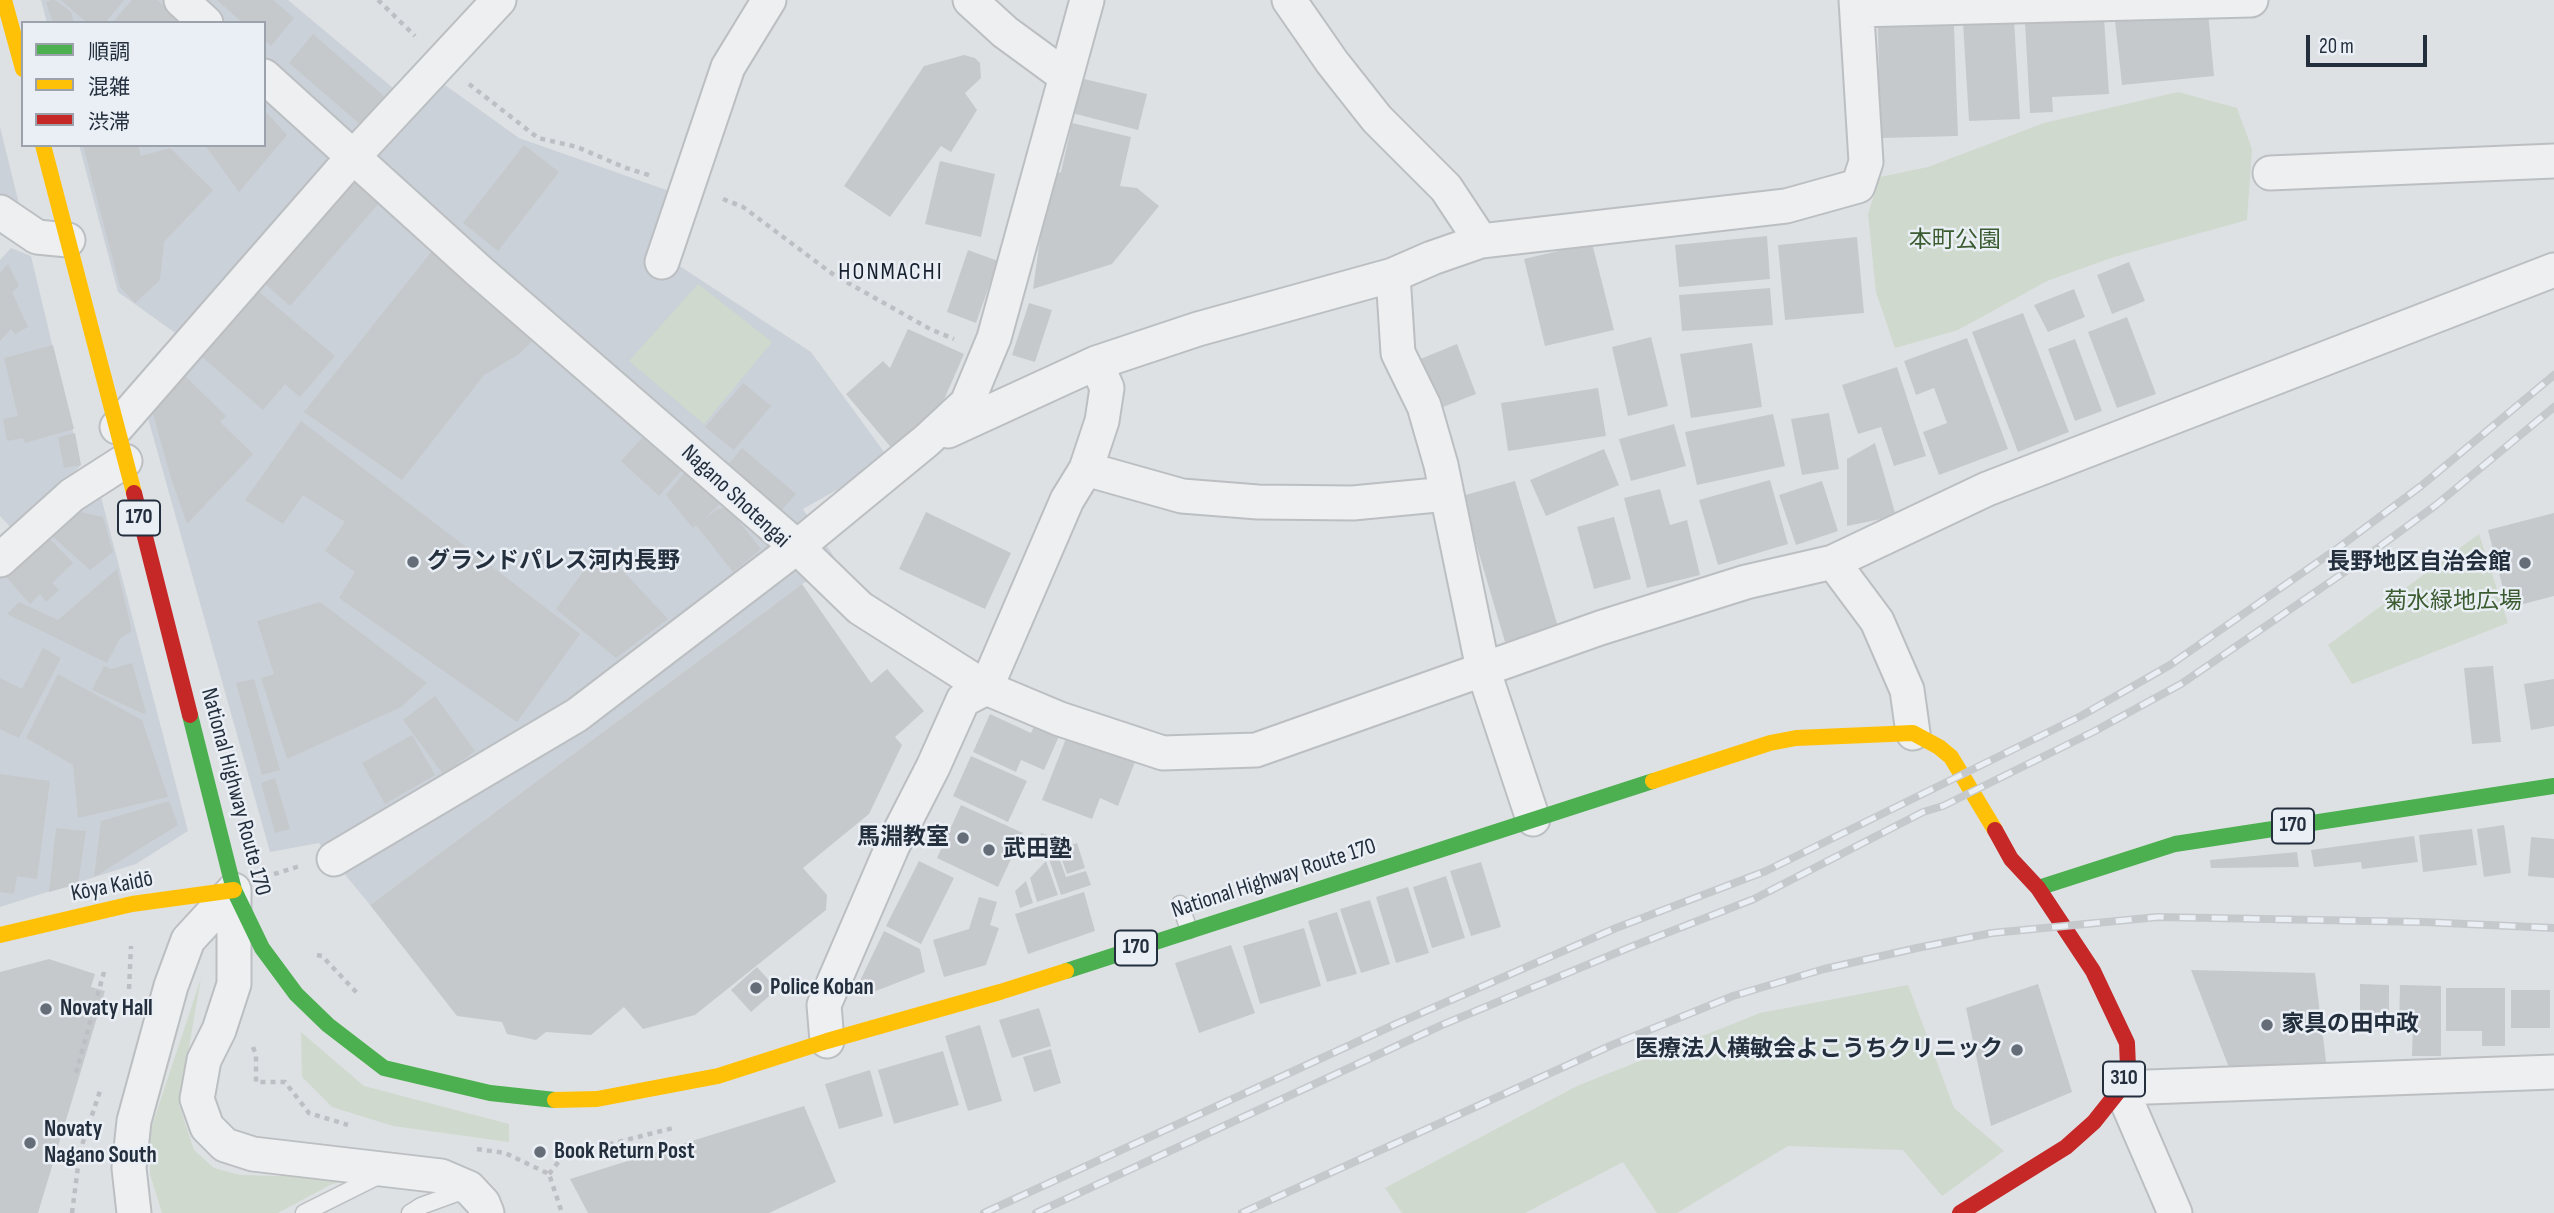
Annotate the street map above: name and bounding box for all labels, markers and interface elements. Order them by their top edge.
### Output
legend [21,21,266,147]
scale bar [2309,21,2430,65]
text: 20 m [2319,34,2354,59]
text: 順調 [88,40,130,65]
text: 混雑 [88,75,130,100]
text: 渋滞 [88,110,130,135]
park label: 本町公園 [1909,227,2001,255]
district label: HONMACHI [839,259,943,287]
street label: Nagano Shotengai [675,440,795,554]
road number: 170 [118,500,160,536]
place label: グランドパレス河内長野 [427,548,680,576]
place label: 長野地区自治会館 [2327,549,2511,577]
marker: グランドパレス河内長野 [405,554,421,570]
marker: 長野地区自治会館 [2517,555,2533,571]
park label: 菊水緑地広場 [2384,588,2522,616]
street label: National Highway Route 170 [194,685,276,899]
road number: 170 [2272,808,2314,844]
place label: 馬淵教室 [857,824,949,852]
marker: 馬淵教室 [955,830,971,846]
street label: National Highway Route 170 [1168,833,1380,925]
place label: 武田塾 [1003,836,1072,864]
marker: 武田塾 [981,842,997,858]
street label: Kōya Kaidō [69,866,155,908]
road number: 170 [1115,930,1157,965]
place label: Police Koban [770,974,874,1002]
marker: Police Koban [748,980,764,996]
place label: Novaty Hall [60,995,153,1023]
marker: Novaty Hall [38,1001,54,1017]
place label: 家具の田中政 [2281,1011,2419,1039]
marker: 家具の田中政 [2259,1017,2275,1033]
place label: 医療法人横敏会よこうちクリニック [1635,1036,2003,1064]
marker: 医療法人横敏会よこうちクリニック [2009,1042,2025,1058]
road number: 310 [2103,1062,2145,1096]
place label: Novaty Nagano South [44,1116,157,1170]
marker: Novaty Nagano South [22,1135,38,1151]
place label: Book Return Post [554,1138,695,1166]
marker: Book Return Post [532,1144,548,1160]

